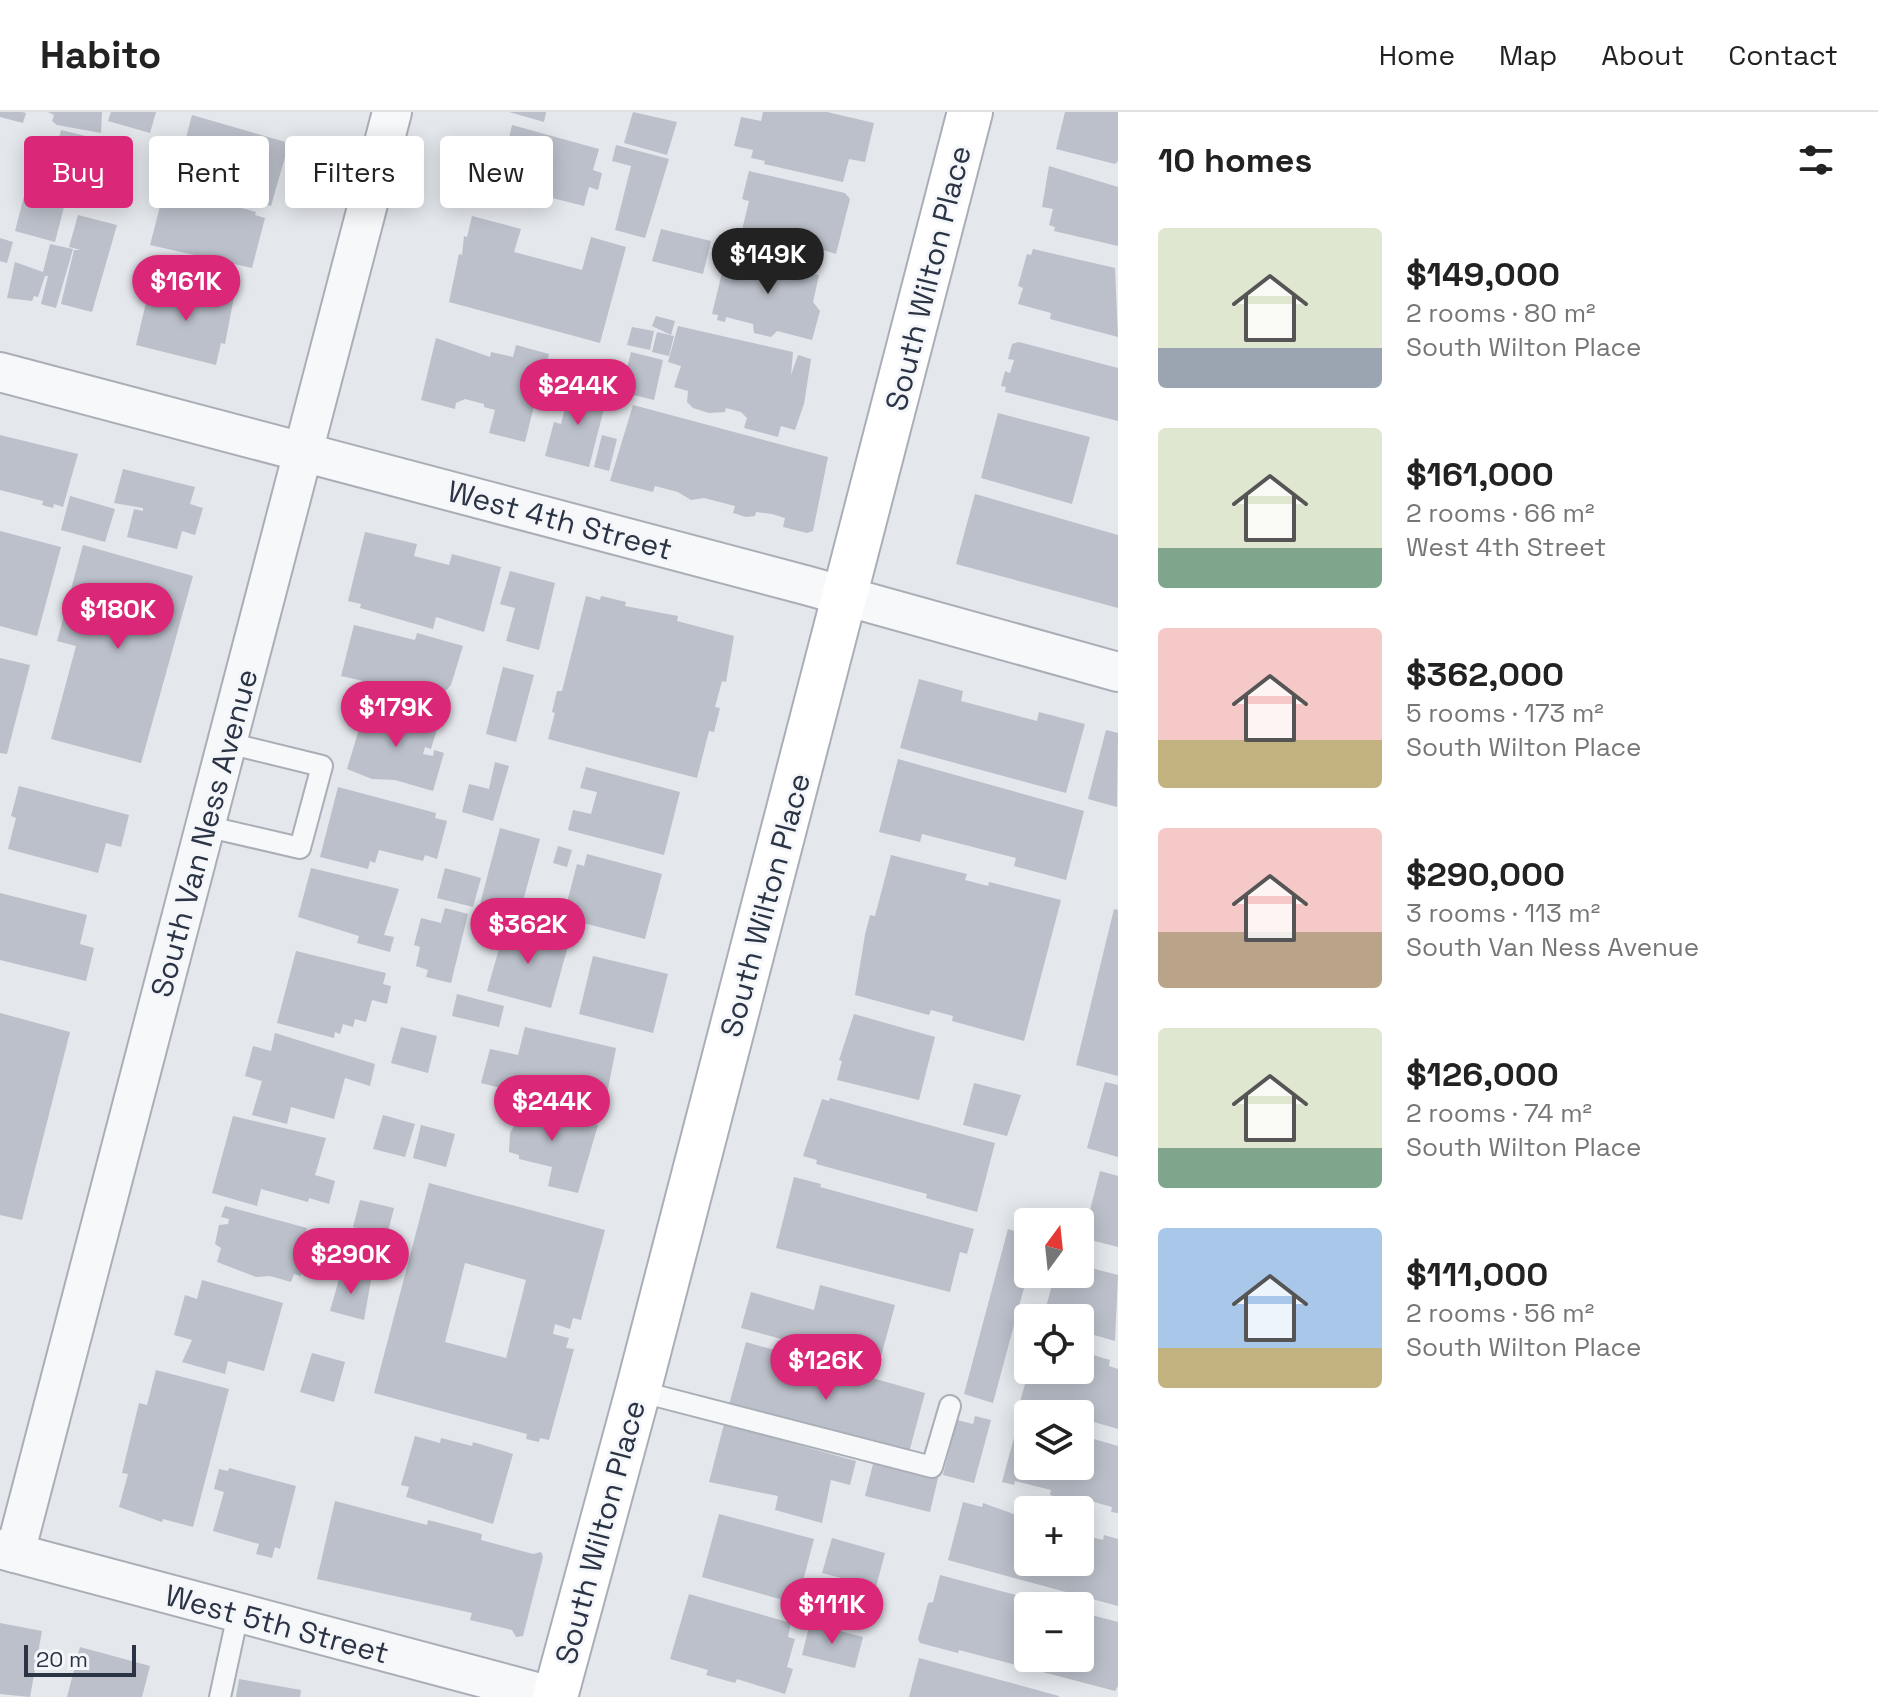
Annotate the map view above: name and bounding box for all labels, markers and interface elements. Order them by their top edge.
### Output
text: Habito [40,31,161,79]
text: Home [1379,37,1455,73]
text: Map [1499,37,1557,73]
text: About [1601,37,1684,73]
text: Contact [1728,37,1838,73]
chip: Buy [24,136,133,208]
chip: Rent [149,136,269,208]
chip: Filters [285,136,424,208]
chip: New [440,136,553,208]
icon: filters [1794,138,1838,182]
text: 10 homes [1158,139,1312,182]
street label: South Wilton Place [876,141,980,415]
pin: $149K [712,228,824,296]
text: $149K [730,237,806,271]
text: $149,000 [1406,253,1560,296]
pin: $161K [130,255,242,323]
icon: home [1222,260,1318,356]
text: $161K [150,264,222,298]
text: 2 rooms · 80 m² [1406,296,1596,330]
text: South Wilton Place [1406,330,1642,364]
pin: $244K [522,359,634,427]
text: $244K [538,368,618,402]
text: $161,000 [1406,453,1554,496]
icon: home [1222,460,1318,556]
street label: West 4th Street [443,471,677,569]
text: 2 rooms · 66 m² [1406,496,1595,530]
text: West 4th Street [1406,530,1606,564]
pin: $180K [62,583,174,651]
text: $180K [80,592,156,626]
text: $362,000 [1406,653,1564,696]
icon: home [1222,660,1318,756]
street label: South Van Ness Avenue [141,665,267,1001]
pin: $179K [340,681,452,749]
text: $179K [359,690,433,724]
text: 5 rooms · 173 m² [1406,696,1604,730]
text: South Wilton Place [1406,730,1642,764]
street label: South Wilton Place [711,769,819,1041]
text: $290,000 [1406,853,1565,896]
icon: home [1222,860,1318,956]
text: 3 rooms · 113 m² [1406,896,1600,930]
pin: $362K [472,898,584,966]
text: $362K [488,907,568,941]
text: South Van Ness Avenue [1406,930,1699,964]
text: $126,000 [1406,1053,1559,1096]
icon: home [1222,1060,1318,1156]
pin: $244K [496,1075,608,1143]
text: $244K [512,1084,592,1118]
text: 2 rooms · 74 m² [1406,1096,1592,1130]
text: South Wilton Place [1406,1130,1642,1164]
north arrow [1014,1208,1094,1288]
map controls [1014,1208,1094,1672]
pin: $290K [295,1228,407,1296]
text: $290K [311,1237,391,1271]
text: $111,000 [1406,1253,1548,1296]
icon: home [1222,1260,1318,1356]
text: 2 rooms · 56 m² [1406,1296,1594,1330]
button: locate [1014,1304,1094,1384]
text: South Wilton Place [1406,1330,1642,1364]
pin: $126K [770,1334,882,1402]
text: $126K [788,1343,864,1377]
street label: South Wilton Place [546,1396,654,1668]
button: layers [1014,1400,1094,1480]
button: + [1014,1496,1094,1576]
street label: West 5th Street [161,1575,393,1673]
pin: $111K [776,1578,888,1646]
text: $111K [798,1587,866,1621]
button: − [1014,1592,1094,1672]
scale bar [24,1641,136,1677]
text: 20 m [36,1645,88,1673]

